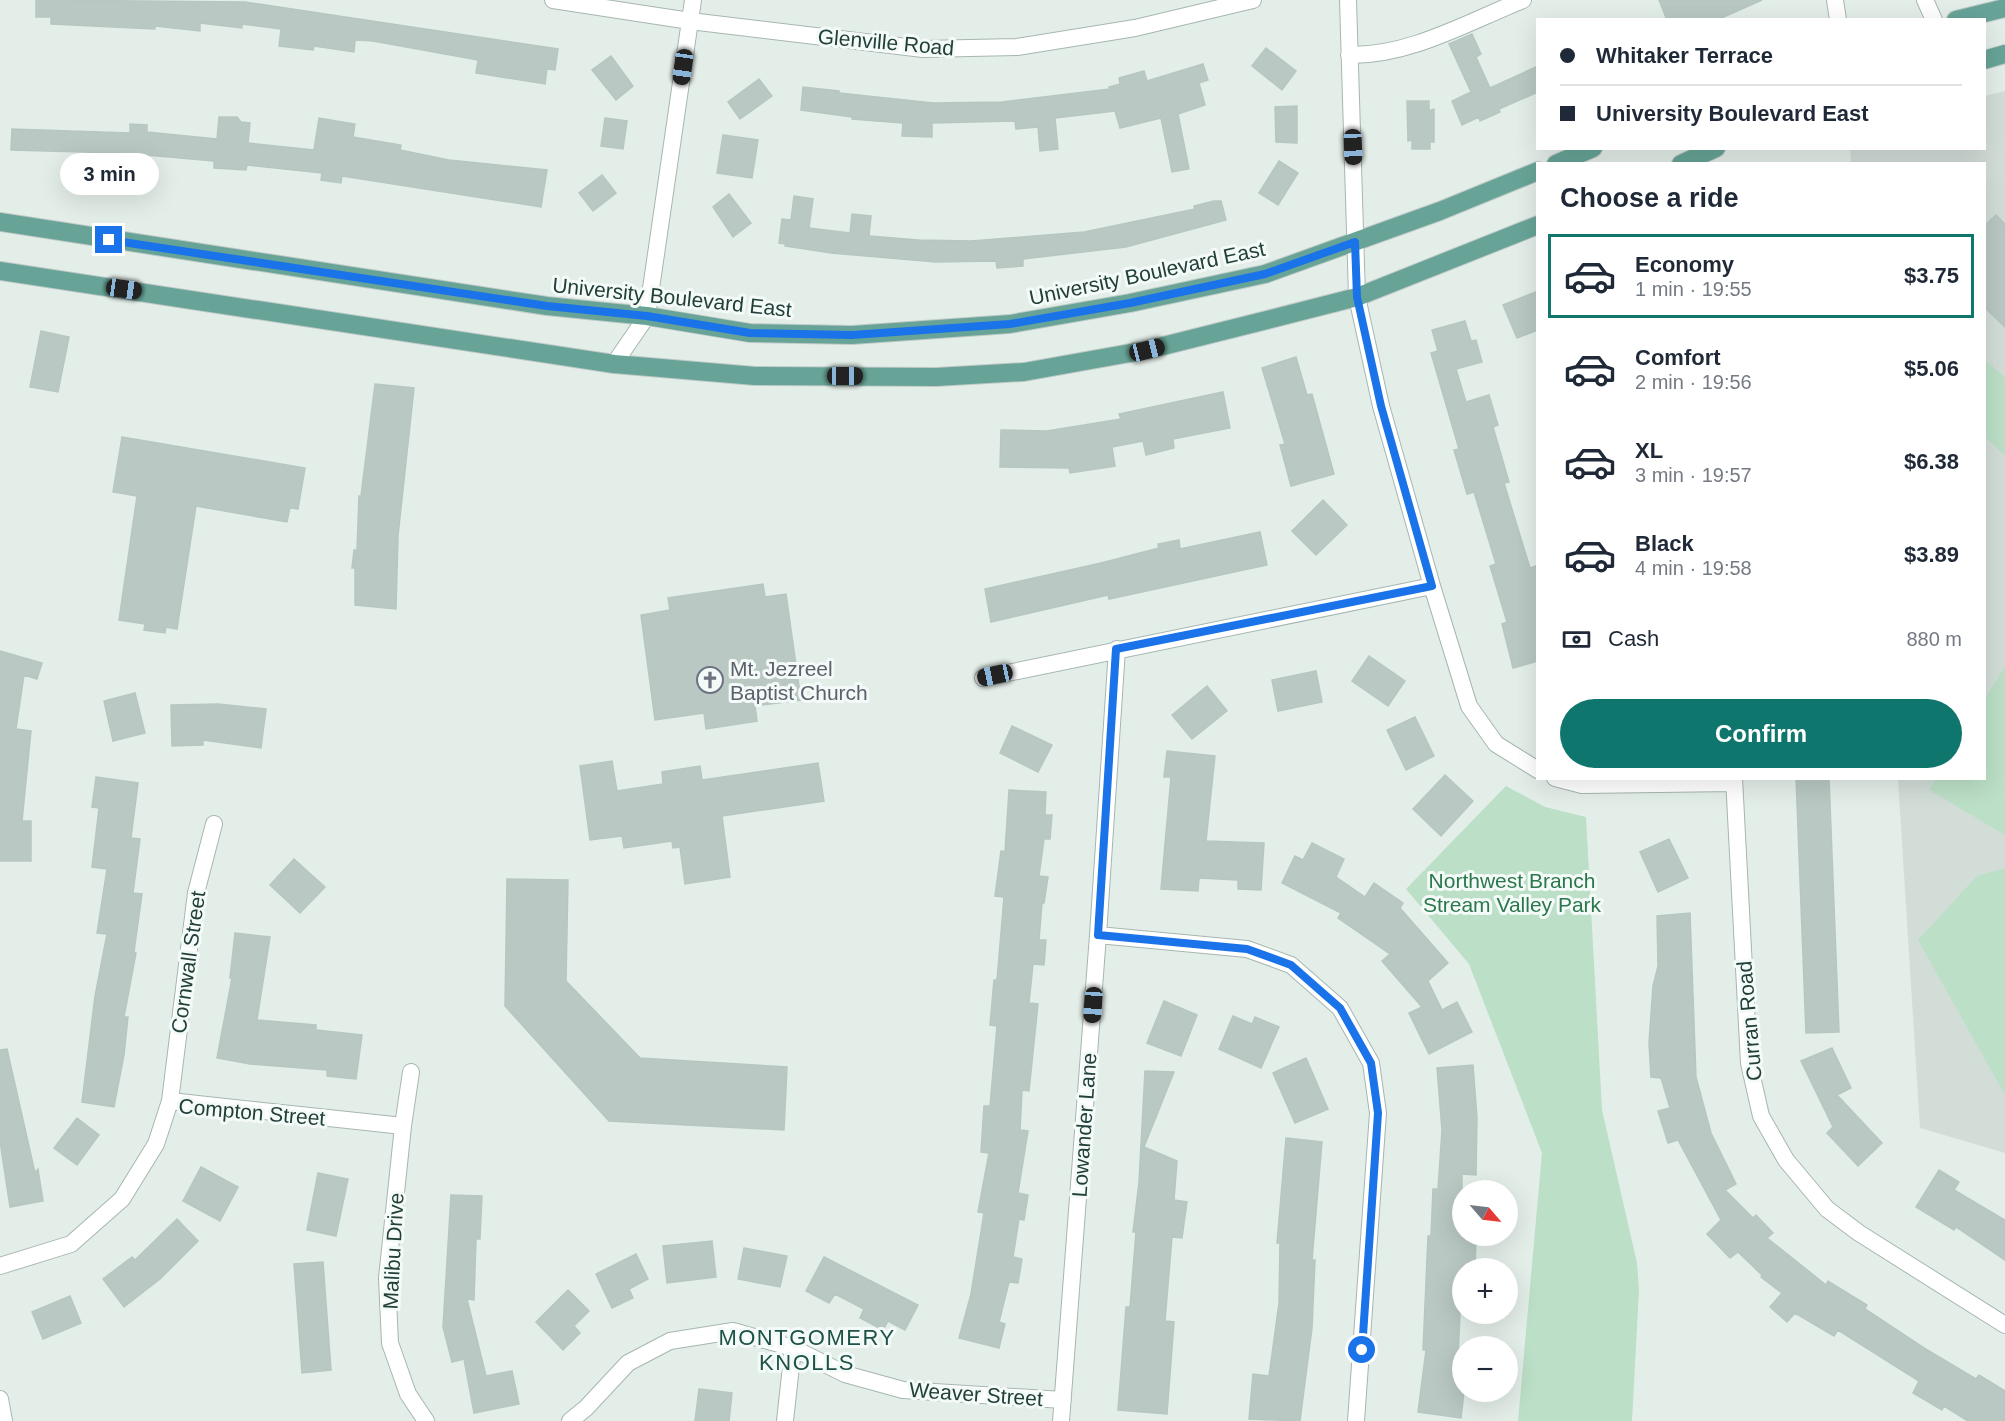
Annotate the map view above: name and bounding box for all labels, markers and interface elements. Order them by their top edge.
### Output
street label: Glenville Road [817,25,955,59]
text: Whitaker Terrace [1596,43,1773,68]
car [672,48,694,86]
text: University Boulevard East [1596,101,1869,126]
car [1343,129,1363,165]
callout: 3 min [60,153,158,195]
text: 3 min [83,163,136,185]
text: Choose a ride [1560,183,1739,213]
route end [95,226,122,253]
street label: University Boulevard East [1027,237,1267,309]
icon: car [1563,249,1617,303]
text: Economy [1635,252,1734,277]
text: $3.75 [1904,263,1959,288]
street label: University Boulevard East [551,273,793,321]
car [105,278,143,300]
text: 1 min · 19:55 [1635,278,1752,300]
car [1127,337,1167,363]
icon: car [1563,342,1617,396]
text: Comfort [1635,345,1721,370]
text: $5.06 [1904,356,1959,381]
car [827,367,863,385]
text: 2 min · 19:56 [1635,371,1752,393]
icon: car [1563,435,1617,489]
text: XL [1635,438,1663,463]
text: $6.38 [1904,449,1959,474]
text: 3 min · 19:57 [1635,464,1752,486]
icon: car [1563,528,1617,582]
text: Black [1635,531,1694,556]
text: $3.89 [1904,542,1959,567]
text: 4 min · 19:58 [1635,557,1752,579]
icon: cash [1560,623,1593,656]
text: Cash [1608,626,1659,651]
text: 880 m [1906,628,1962,650]
place label: Mt. Jezreel Baptist Church [730,657,868,704]
car [976,662,1014,688]
church icon: Mt. Jezreel Baptist Church [695,665,725,695]
button: Confirm [1560,699,1962,768]
park label: Northwest Branch Stream Valley Park [1423,869,1602,916]
street label: Cornwall Street [167,889,209,1035]
street label: Curran Road [1732,960,1766,1082]
car [1083,986,1103,1024]
street label: Lowander Lane [1067,1052,1101,1198]
street label: Compton Street [178,1094,326,1130]
north arrow [1452,1180,1518,1246]
map controls [1452,1180,1518,1402]
street label: Malibu Drive [378,1192,408,1310]
button: + [1452,1258,1518,1324]
district label: MONTGOMERY KNOLLS [718,1325,896,1375]
route start [1348,1336,1375,1363]
button: − [1452,1336,1518,1402]
street label: Weaver Street [908,1378,1044,1410]

